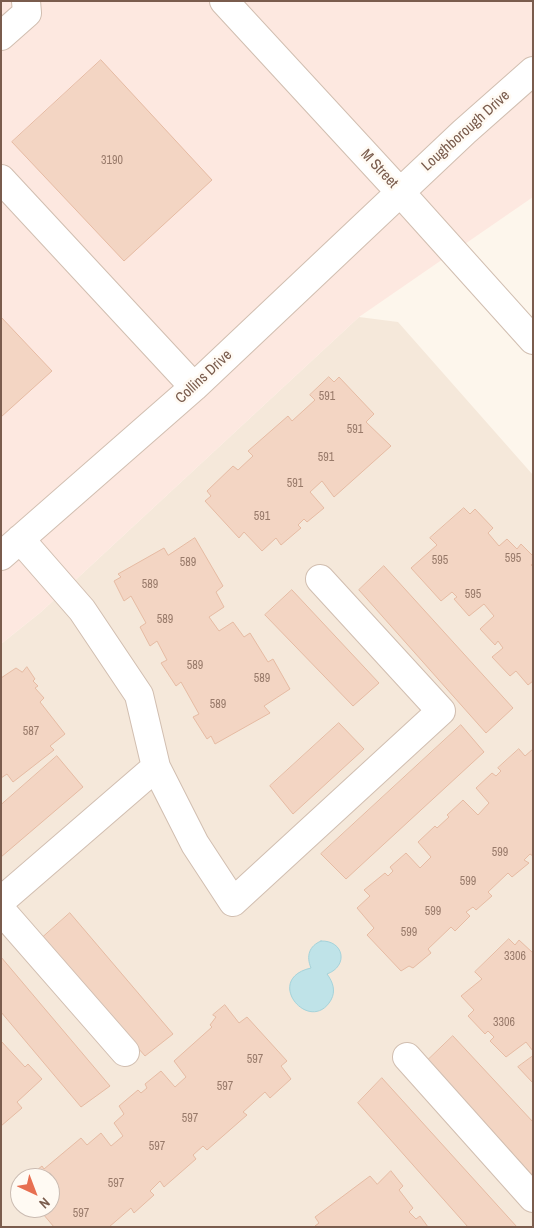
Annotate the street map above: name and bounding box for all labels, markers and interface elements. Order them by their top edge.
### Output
street label: Loughborough Drive [418,87,514,175]
street label: M Street [357,146,401,192]
house number: 3190 [101,154,123,168]
street label: Collins Drive [172,346,236,408]
house number: 591 [319,390,335,404]
house number: 591 [347,423,363,437]
house number: 591 [318,451,334,465]
house number: 591 [287,477,303,491]
house number: 591 [254,510,270,524]
house number: 595 [505,552,521,566]
house number: 595 [432,554,448,568]
house number: 589 [180,556,196,570]
house number: 589 [142,578,158,592]
house number: 595 [465,588,481,602]
house number: 589 [157,613,173,627]
house number: 589 [187,659,203,673]
house number: 589 [254,672,270,686]
house number: 589 [210,698,226,712]
house number: 587 [23,725,39,739]
house number: 599 [492,846,508,860]
house number: 599 [460,875,476,889]
house number: 599 [425,905,441,919]
house number: 599 [401,926,417,940]
house number: 3306 [504,950,526,964]
house number: 3306 [493,1016,515,1030]
house number: 597 [247,1053,263,1067]
house number: 597 [217,1080,233,1094]
house number: 597 [182,1112,198,1126]
house number: 597 [149,1140,165,1154]
north arrow [10,1168,60,1218]
house number: 597 [108,1177,124,1191]
text: N [35,1194,54,1213]
house number: 597 [73,1207,89,1221]

